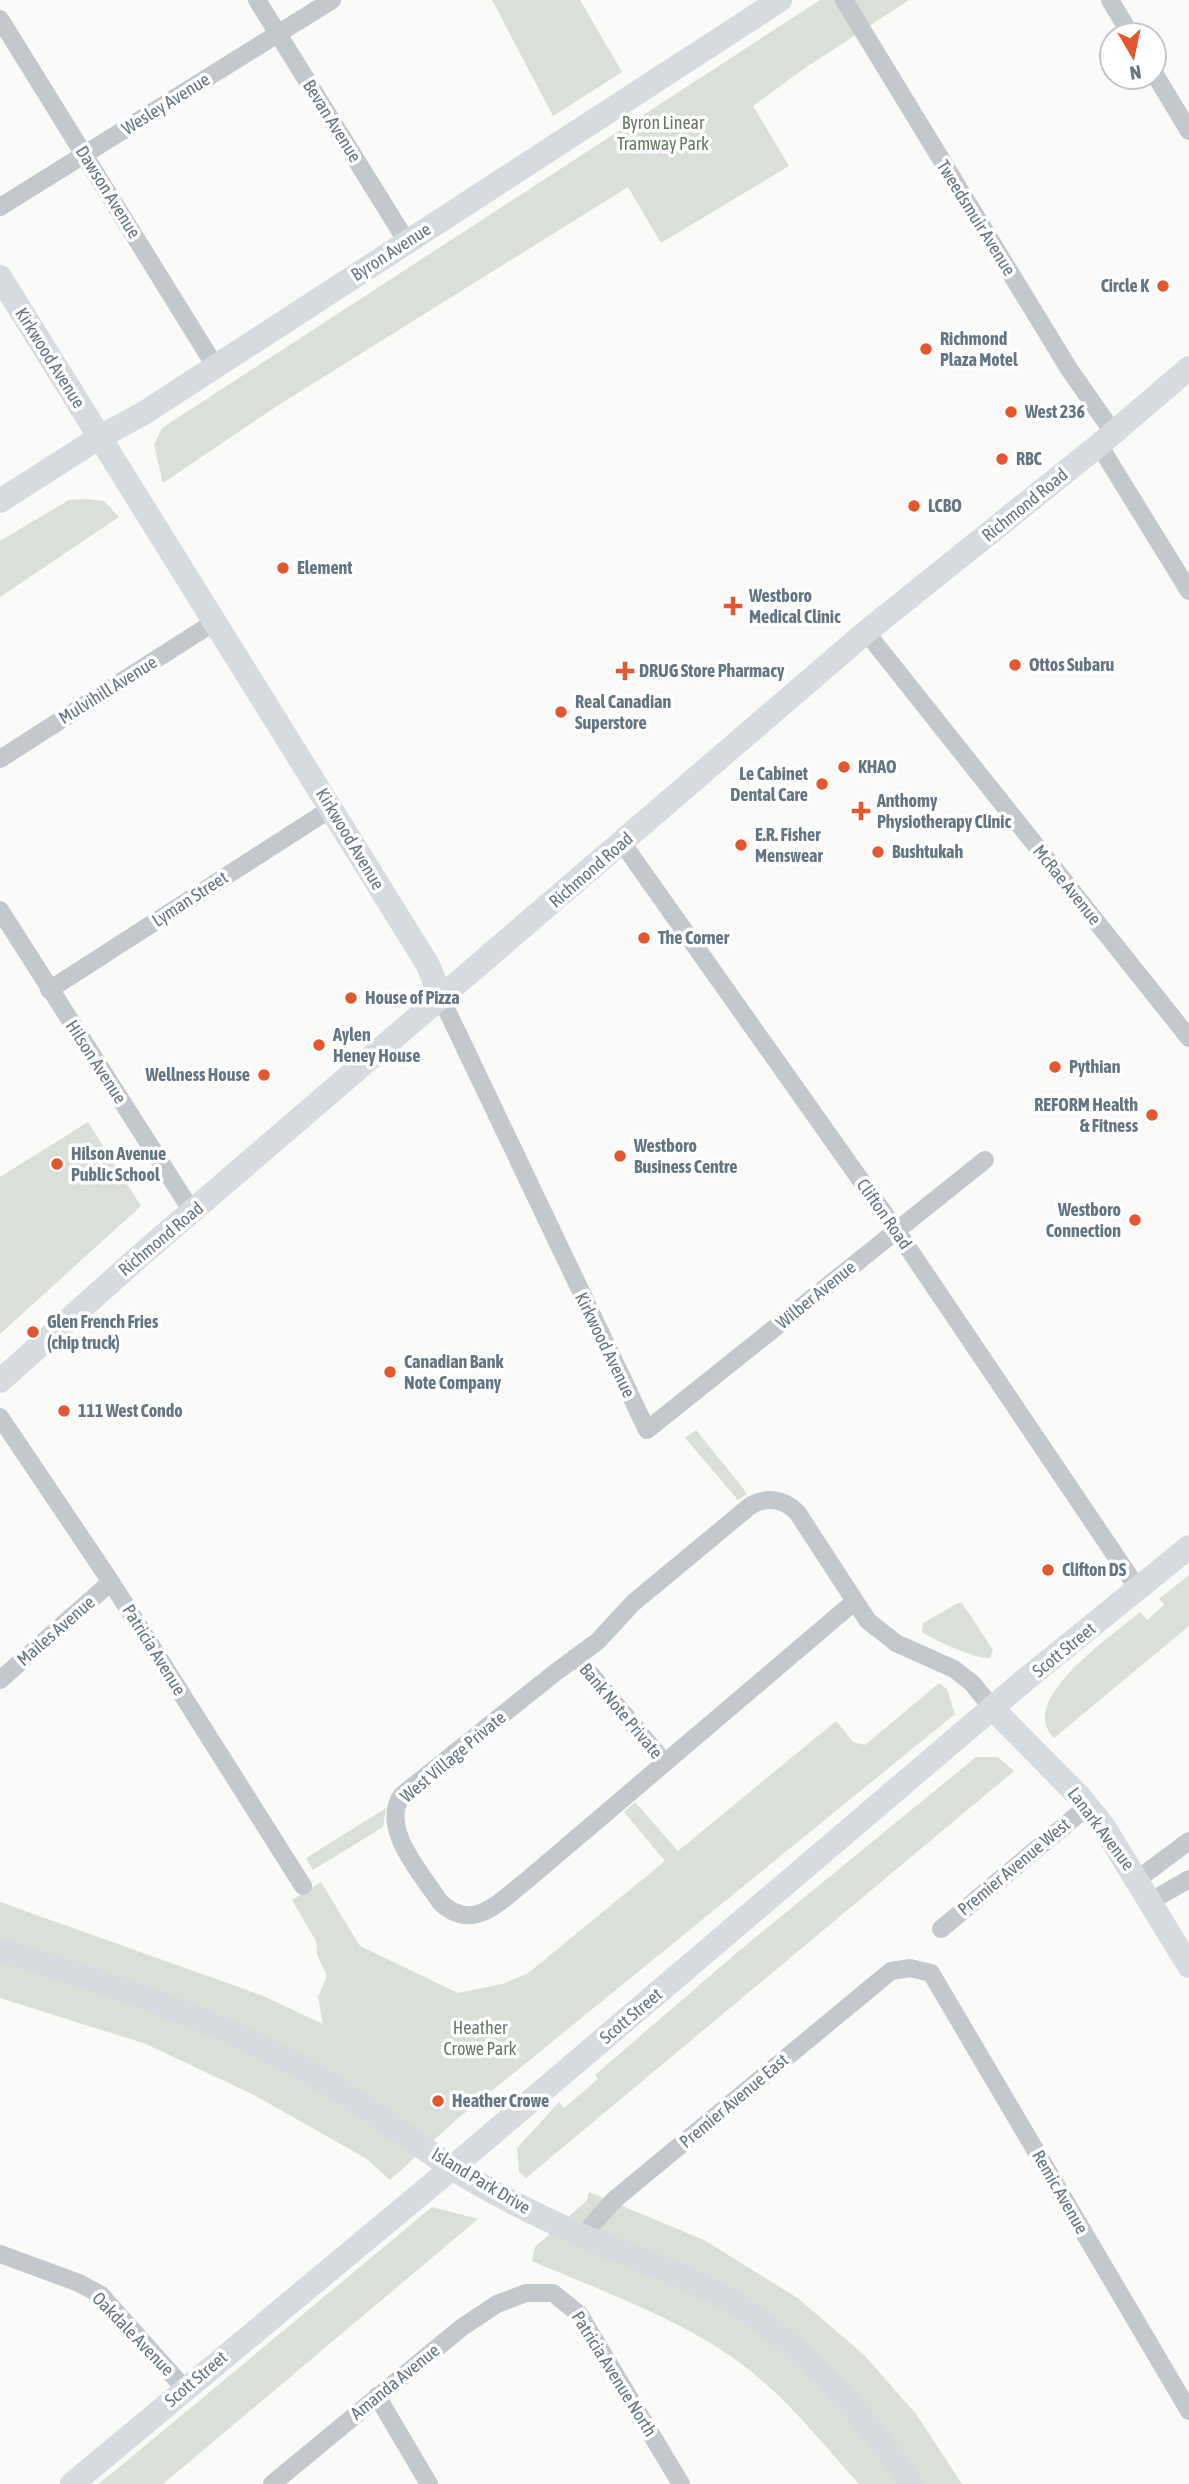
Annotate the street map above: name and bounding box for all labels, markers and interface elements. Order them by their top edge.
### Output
north arrow [1098,21,1168,91]
text: N [1128,61,1143,85]
street label: Wesley Avenue [118,68,213,139]
street label: Bevan Avenue [299,76,366,166]
park label: Byron Linear Tramway Park [617,112,709,154]
street label: Dawson Avenue [72,142,145,242]
street label: Tweedsmuir Avenue [932,156,1020,279]
street label: Byron Avenue [347,218,435,285]
place label: Circle K [1101,275,1149,296]
marker: Circle K [1155,278,1171,294]
street label: Kirkwood Avenue [11,304,90,412]
place label: Richmond Plaza Motel [940,328,1018,370]
marker: Richmond Plaza Motel [918,341,934,357]
place label: West 236 [1024,401,1085,422]
marker: West 236 [1003,404,1019,420]
place label: RBC [1016,448,1042,469]
marker: RBC [994,451,1010,467]
street label: Richmond Road [978,464,1072,546]
place label: LCBO [928,495,962,516]
marker: LCBO [906,498,922,514]
place label: Element [297,557,353,578]
marker: Element [275,560,291,576]
place label: Westboro Medical Clinic [748,585,841,627]
marker: Westboro Medical Clinic [723,596,743,616]
street label: Mulvihill Avenue [55,651,161,728]
place label: Ottos Subaru [1029,654,1114,675]
marker: Ottos Subaru [1007,657,1023,673]
place label: DRUG Store Pharmacy [639,660,785,681]
marker: DRUG Store Pharmacy [617,663,633,679]
place label: Real Canadian Superstore [575,691,671,733]
marker: Real Canadian Superstore [553,704,569,720]
place label: KHAO [858,756,897,777]
marker: KHAO [836,759,852,775]
place label: Le Cabinet Dental Care [730,763,809,805]
marker: Le Cabinet Dental Care [814,776,830,792]
street label: Kirkwood Avenue [312,784,389,893]
place label: Anthomy Physiotherapy Clinic [876,790,1011,832]
marker: Anthomy Physiotherapy Clinic [851,801,871,821]
place label: E.R. Fisher Menswear [755,824,823,866]
street label: Richmond Road [545,828,637,912]
marker: E.R. Fisher Menswear [733,837,749,853]
place label: Bushtukah [892,841,963,862]
street label: McRae Avenue [1029,841,1106,929]
marker: Bushtukah [870,844,886,860]
street label: Lyman Street [148,866,231,931]
place label: The Corner [658,927,730,948]
marker: The Corner [636,930,652,946]
place label: House of Pizza [365,987,460,1008]
marker: House of Pizza [343,990,359,1006]
street label: Hilson Avenue [62,1016,131,1107]
place label: Aylen Heney House [332,1024,420,1066]
marker: Aylen Heney House [311,1037,327,1053]
place label: Pythian [1069,1056,1121,1077]
marker: Pythian [1047,1059,1063,1075]
place label: Wellness House [145,1064,250,1085]
marker: Wellness House [256,1067,272,1083]
place label: REFORM Health & Fitness [1034,1094,1139,1136]
marker: REFORM Health & Fitness [1144,1107,1160,1123]
place label: Westboro Business Centre [633,1135,737,1177]
place label: Hilson Avenue Public School [71,1143,166,1185]
marker: Westboro Business Centre [612,1148,628,1164]
marker: Hilson Avenue Public School [49,1156,65,1172]
street label: Clifton Road [853,1175,916,1253]
street label: Richmond Road [114,1197,207,1280]
place label: Westboro Connection [1046,1199,1121,1241]
marker: Westboro Connection [1127,1212,1143,1228]
street label: Wilber Avenue [772,1256,860,1333]
street label: Kirkwood Avenue [571,1289,640,1401]
place label: Glen French Fries (chip truck) [47,1311,159,1353]
marker: Glen French Fries (chip truck) [25,1324,41,1340]
place label: Canadian Bank Note Company [404,1351,504,1393]
marker: Canadian Bank Note Company [382,1364,398,1380]
place label: 111 West Condo [78,1400,183,1421]
marker: 111 West Condo [56,1403,72,1419]
place label: Clifton DS [1062,1559,1127,1580]
marker: Clifton DS [1040,1562,1056,1578]
street label: Mailes Avenue [13,1591,99,1670]
street label: Patricia Avenue [118,1601,191,1699]
street label: Scott Street [1028,1618,1099,1681]
street label: Bank Note Private [575,1659,667,1763]
street label: West Village Private [396,1707,509,1807]
street label: Lanark Avenue [1064,1783,1139,1874]
street label: Premier Avenue West [953,1814,1074,1920]
street label: Scott Street [595,1983,666,2048]
park label: Heather Crowe Park [444,2017,517,2059]
street label: Premier Avenue East [675,2049,792,2152]
place label: Heather Crowe [452,2090,549,2111]
marker: Heather Crowe [430,2093,446,2109]
street label: Island Park Drive [428,2143,534,2218]
street label: Remic Avenue [1028,2146,1093,2237]
street label: Oakdale Avenue [88,2287,179,2380]
street label: Patricia Avenue North [567,2307,661,2440]
street label: Amanda Avenue [346,2339,443,2424]
street label: Scott Street [160,2346,231,2411]

